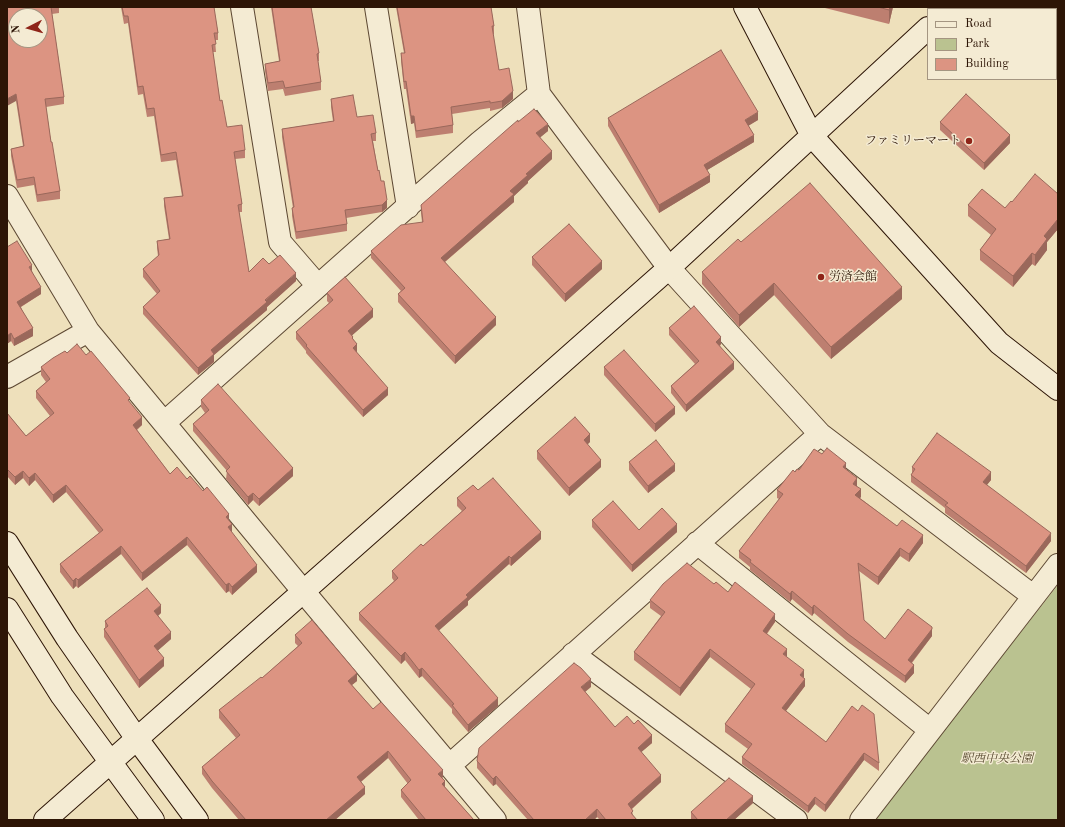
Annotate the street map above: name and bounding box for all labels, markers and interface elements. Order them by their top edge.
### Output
north arrow [8,8,48,48]
legend [927,8,1057,80]
text: Road [965,18,992,30]
text: N [11,24,22,34]
text: Park [965,38,990,50]
text: Building [965,58,1009,70]
place label: ファミリーマート [865,134,961,148]
marker: ファミリーマート [964,136,974,146]
place label: 労済会館 [829,270,877,284]
marker: 労済会館 [816,272,826,282]
park label: 駅西中央公園 [961,752,1033,766]

